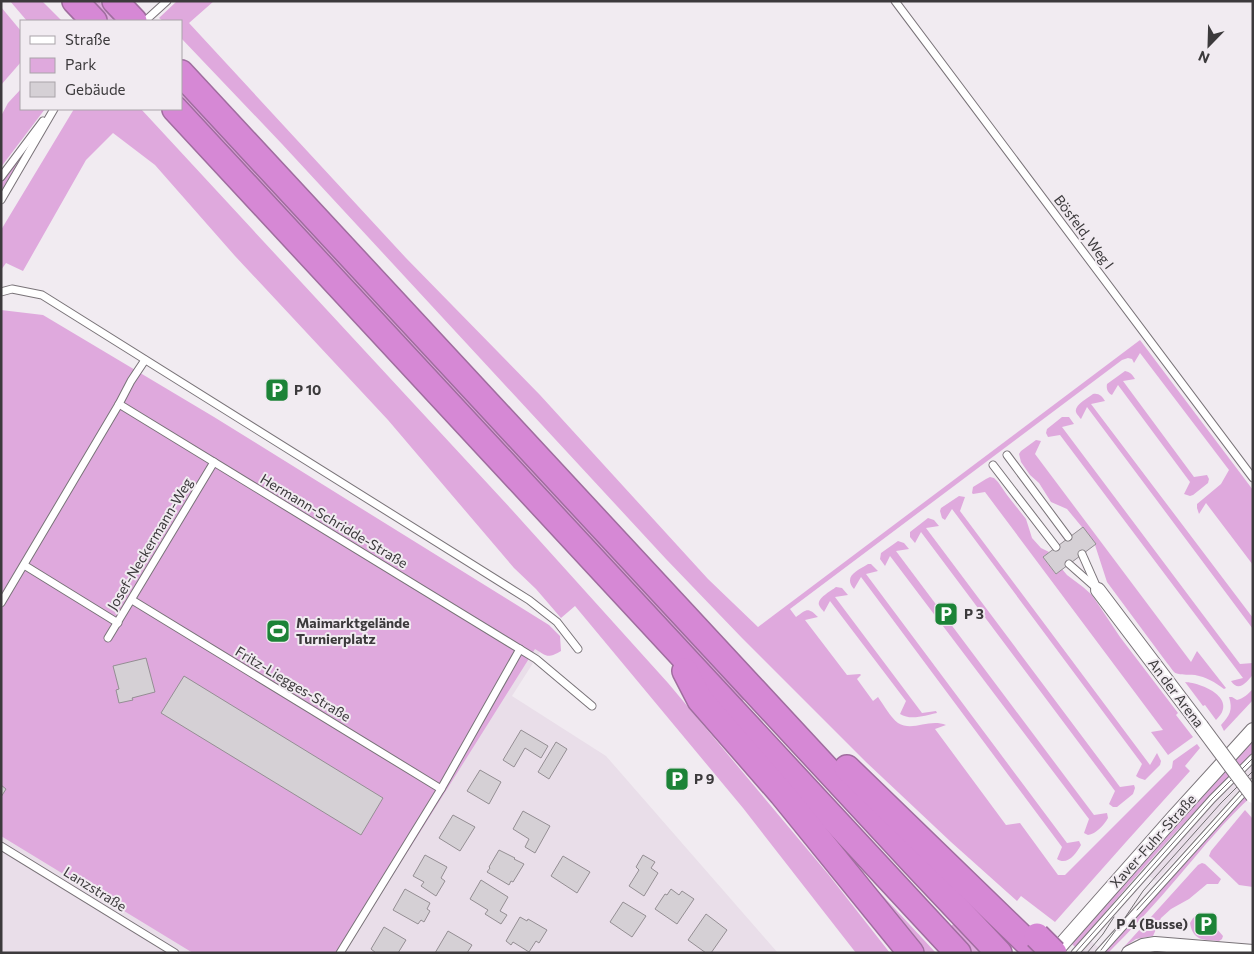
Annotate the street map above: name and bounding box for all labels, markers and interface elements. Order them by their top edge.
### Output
legend [20,20,182,110]
north arrow [1184,20,1234,70]
text: Straße [65,30,111,48]
text: N [1196,48,1212,67]
text: Park [65,55,96,73]
text: Gebäude [65,80,126,98]
street label: Bösfeld, Weg I [1051,191,1118,272]
parking icon: P 10 [264,377,290,403]
place label: P 10 [294,381,321,398]
street label: Hermann-Schridde-Straße [257,470,411,571]
street label: Josef-Neckermann-Weg [103,474,196,613]
parking icon: P 3 [933,601,959,627]
place label: P 3 [964,605,984,622]
place label: Maimarktgelände Turnierplatz [296,614,410,647]
sports icon: Maimarktgelände Turnierplatz [265,618,291,644]
street label: Fritz-Liegges-Straße [232,642,354,725]
street label: An der Arena [1145,655,1208,731]
parking icon: P 9 [664,766,690,792]
place label: P 9 [694,770,715,787]
street label: Xaver-Fuhr-Straße [1106,790,1199,891]
street label: Lanzstraße [61,863,130,915]
parking icon: P 4 (Busse) [1193,911,1219,937]
place label: P 4 (Busse) [1116,915,1188,932]

